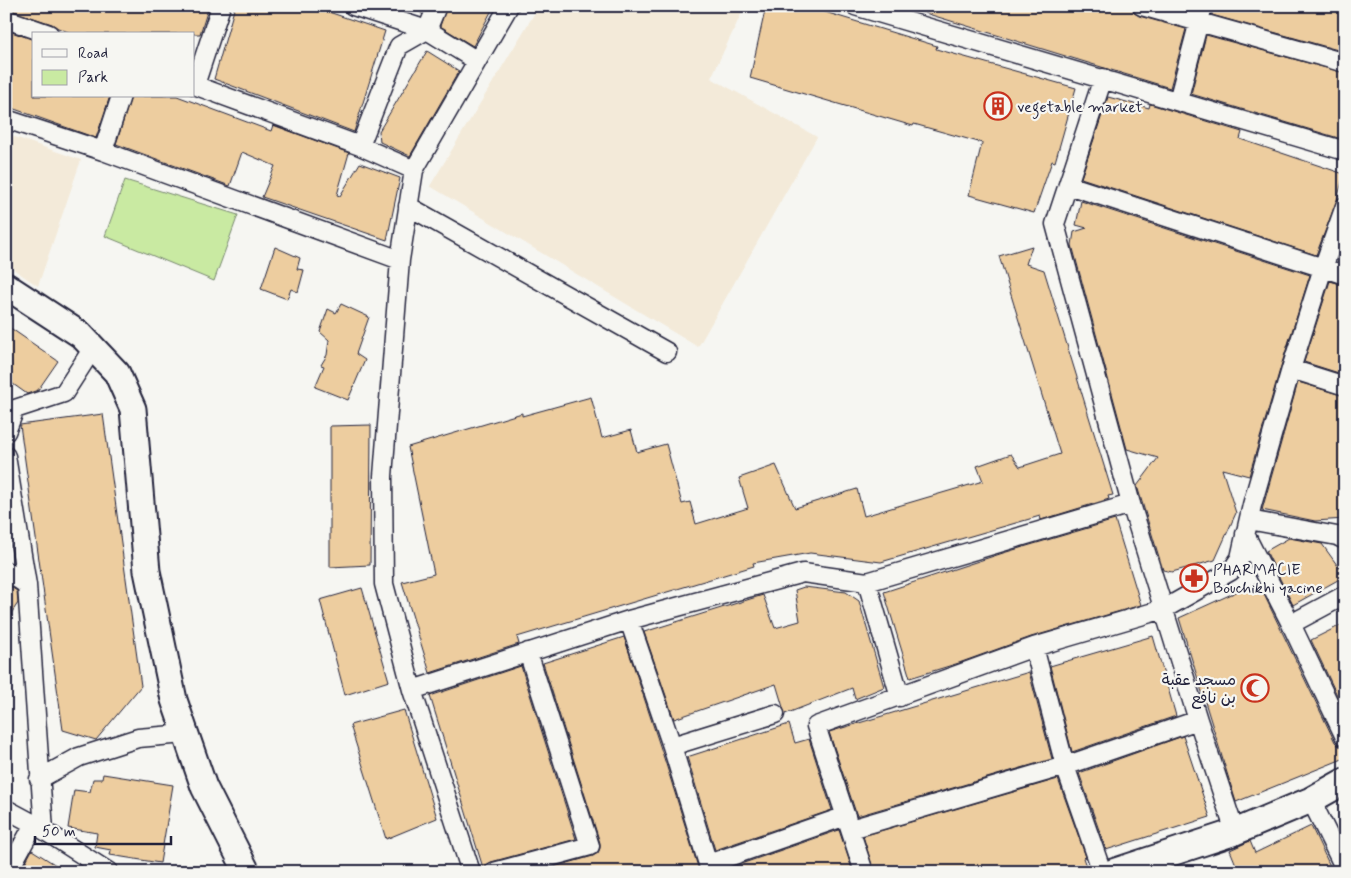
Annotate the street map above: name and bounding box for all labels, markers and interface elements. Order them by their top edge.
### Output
legend [32,32,195,98]
text: Road [78,44,108,64]
text: Park [78,68,108,88]
building icon: vegetable market [983,91,1013,121]
place label: vegetable market [1017,97,1143,119]
place label: PHARMACIE Bouchikhi yacine [1213,560,1323,599]
pharmacy icon: PHARMACIE Bouchikhi yacine [1179,563,1209,593]
place label: مسجد عقبة بن نافع [1162,670,1236,709]
mosque icon: مسجد عقبة بن نافع [1240,673,1270,703]
scale bar [35,813,171,845]
text: 50 m [42,822,76,842]

